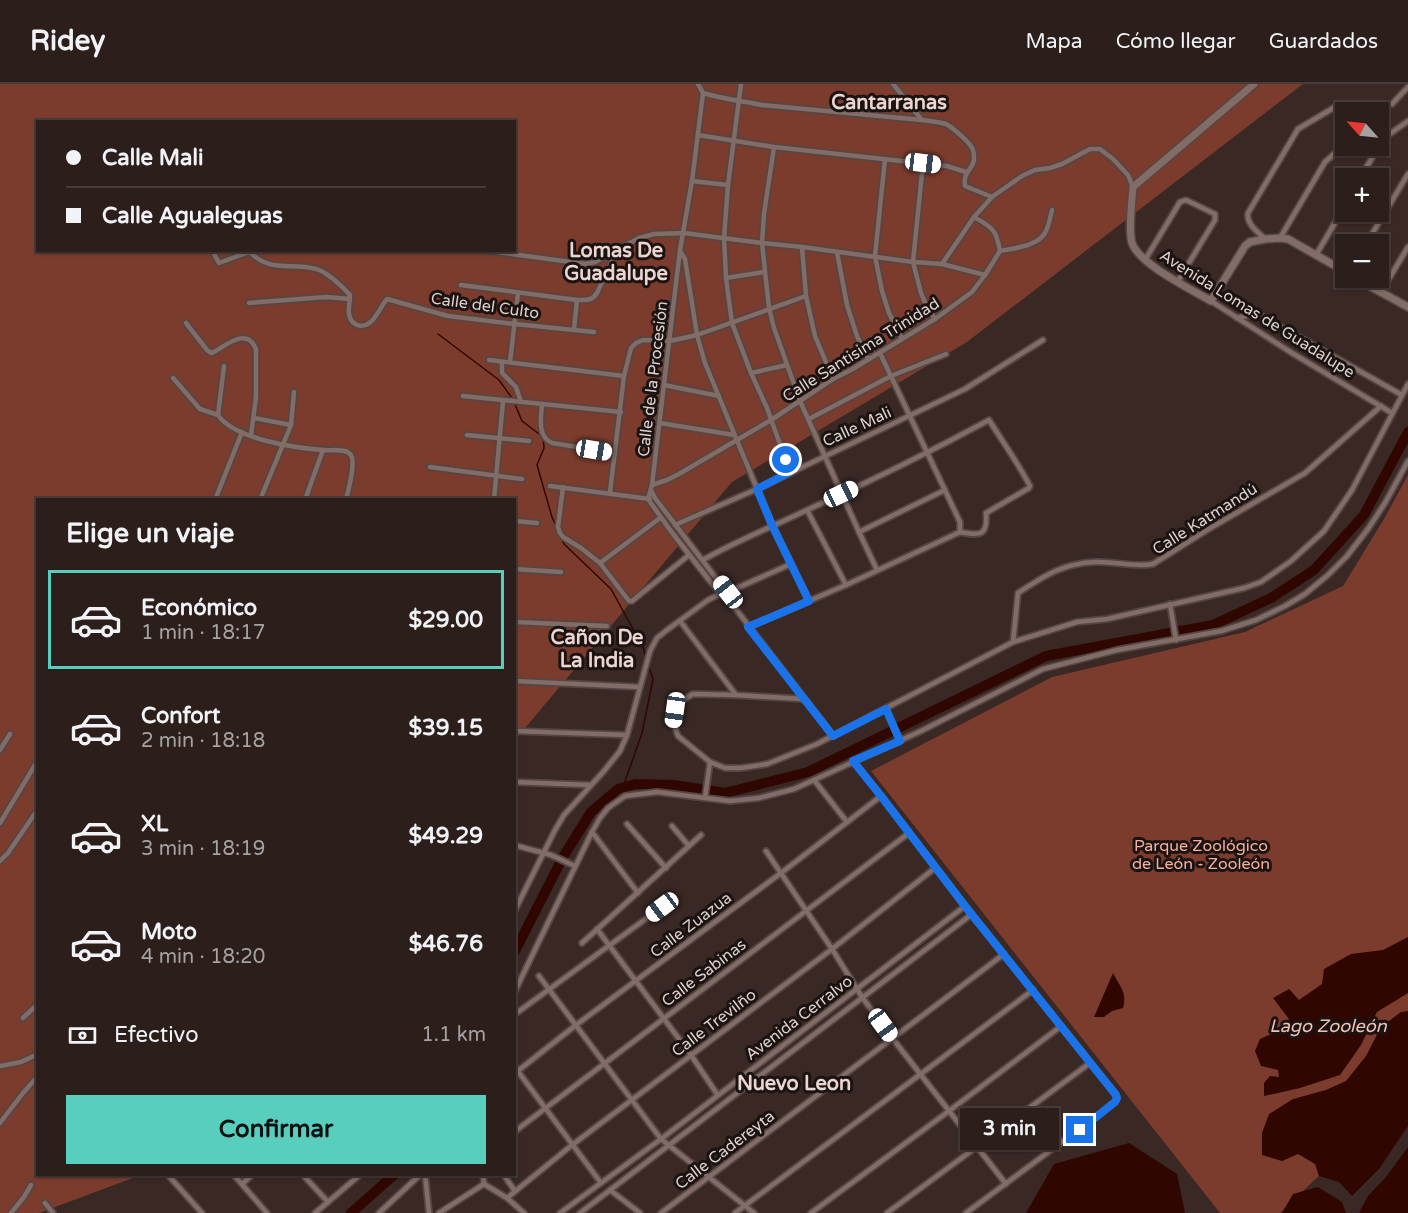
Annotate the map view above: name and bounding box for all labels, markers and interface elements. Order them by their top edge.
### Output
text: Ridey [30,24,105,58]
text: Mapa [1025,29,1083,54]
text: Cómo llegar [1116,29,1236,54]
text: Guardados [1269,29,1378,54]
district label: Cantarranas [831,91,947,115]
north arrow [1335,102,1389,156]
map controls [1335,102,1389,288]
text: Calle Mali [102,145,203,171]
car [904,152,942,174]
button: + [1335,168,1389,222]
text: Calle Agualeguas [102,203,283,229]
button: − [1335,234,1389,288]
district label: Lomas De Guadalupe [564,239,668,286]
street label: Avenida Lomas de Guadalupe [1156,246,1358,382]
street label: Calle del Culto [430,289,540,323]
street label: Calle Santisima Trinidad [779,294,943,406]
street label: Calle de la Procesión [634,300,672,458]
street label: Calle Mali [819,402,895,452]
car [575,438,613,462]
route start [772,446,799,473]
car [821,478,861,510]
street label: Calle Katmandú [1149,479,1261,559]
text: Elige un viaje [66,517,234,550]
car [710,572,746,612]
icon: car [69,593,123,647]
text: Económico [141,595,257,621]
text: $29.00 [408,607,483,633]
text: 1 min · 18:17 [141,621,265,645]
district label: Cañon De La India [551,626,643,673]
car [664,691,686,729]
icon: car [69,701,123,755]
text: Confort [141,703,220,729]
text: $39.15 [408,715,483,741]
text: 2 min · 18:18 [141,729,265,753]
icon: car [69,809,123,863]
text: XL [141,811,168,837]
text: $49.29 [408,823,483,849]
park label: Parque Zoológico de León - Zooleón [1132,836,1270,874]
text: 3 min · 18:19 [141,837,265,861]
street label: Calle Zuazua [646,888,736,962]
car [642,889,682,925]
icon: car [69,917,123,971]
text: Moto [141,919,197,945]
text: $46.76 [409,931,483,957]
street label: Calle Sabinas [658,935,750,1011]
text: 4 min · 18:20 [141,945,265,969]
street label: Avenida Cerralvo [741,971,857,1065]
street label: Calle Trevilño [668,985,760,1061]
car [865,1005,901,1045]
water label: Lago Zooleón [1269,1015,1388,1037]
icon: cash [66,1019,99,1052]
text: Efectivo [114,1022,199,1048]
text: 1.1 km [421,1023,486,1047]
district label: Nuevo Leon [737,1072,851,1096]
button: Confirmar [66,1095,486,1164]
street label: Calle Cadereyta [671,1106,779,1194]
callout: 3 min [960,1109,1059,1151]
route end [1066,1116,1093,1143]
text: 3 min [983,1117,1036,1141]

